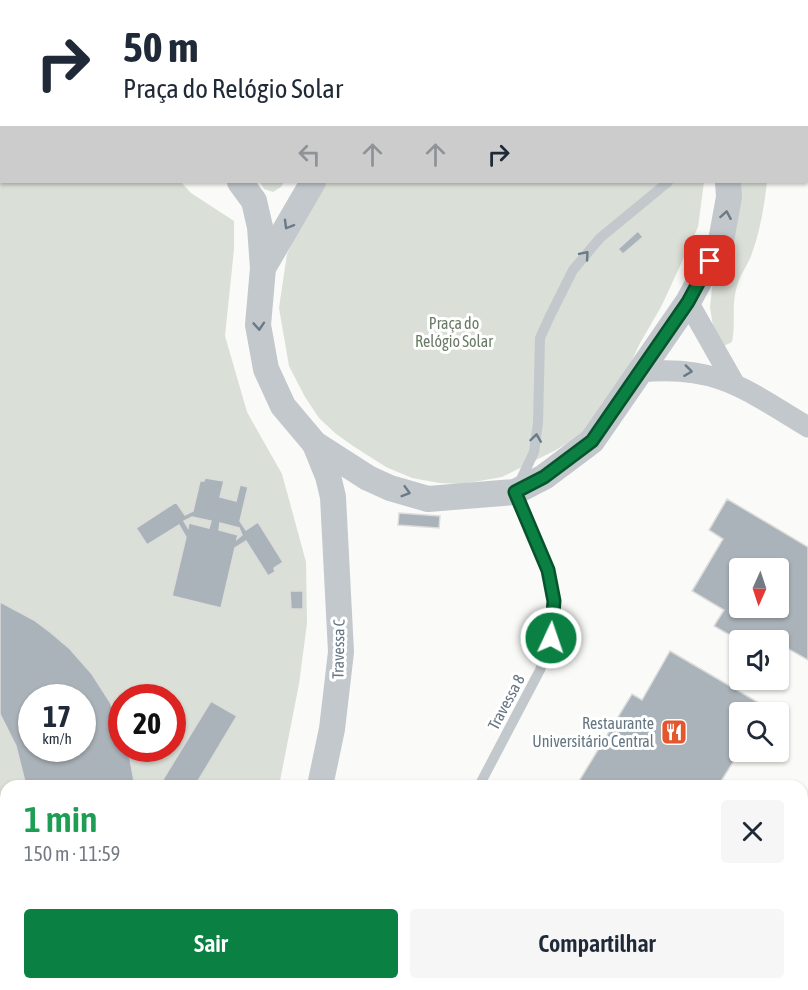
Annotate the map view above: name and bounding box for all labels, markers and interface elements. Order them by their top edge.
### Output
text: 50 m [123,23,198,71]
icon: right [24,24,102,102]
text: Praça do Relógio Solar [123,73,343,104]
icon: left [293,138,326,171]
icon: ahead [356,138,389,171]
icon: ahead [419,138,452,171]
icon: right [482,138,515,171]
one-way arrow [719,210,732,220]
one-way arrow [284,219,295,229]
pin [684,235,735,286]
icon: arrive [693,244,726,277]
one-way arrow [578,251,589,262]
park label: Praça do Relógio Solar [415,314,493,351]
one-way arrow [253,322,266,331]
one-way arrow [683,365,692,377]
one-way arrow [529,433,542,443]
one-way arrow [400,485,410,497]
north arrow [729,558,789,618]
map controls [729,558,789,762]
position arrow [519,606,583,670]
street label: Travessa C [328,619,348,679]
button: sound [729,630,789,690]
street label: Travessa 8 [484,671,528,733]
speed limit sign: 20 [108,684,186,762]
text: 17 [43,699,71,733]
button: search [729,702,789,762]
place label: Restaurante Universitário Central [532,714,655,750]
restaurant icon: Restaurante Universitário Central [659,717,689,747]
text: km/h [42,730,72,747]
text: 1 min [24,798,98,840]
button: close [721,800,784,863]
text: 150 m · 11:59 [24,842,120,865]
button: Sair [24,909,398,978]
button: Compartilhar [410,909,784,978]

